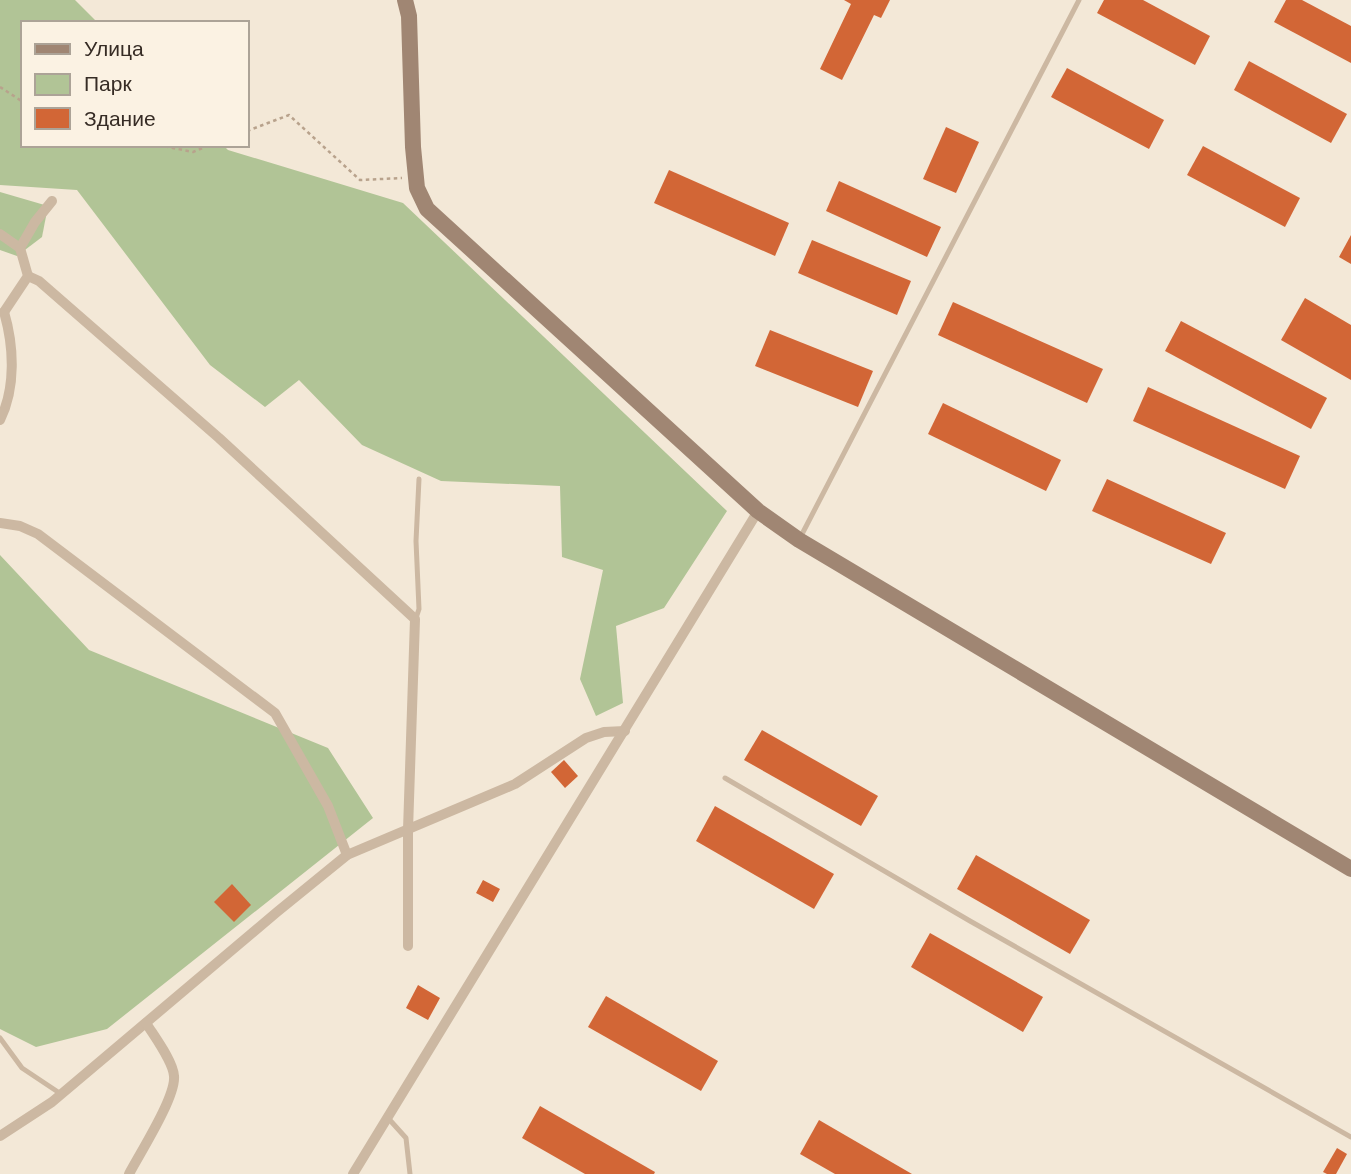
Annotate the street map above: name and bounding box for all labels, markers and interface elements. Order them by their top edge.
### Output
legend [21,21,248,147]
text: Улица [84,35,144,60]
text: Парк [84,70,132,95]
text: Здание [84,105,156,130]

